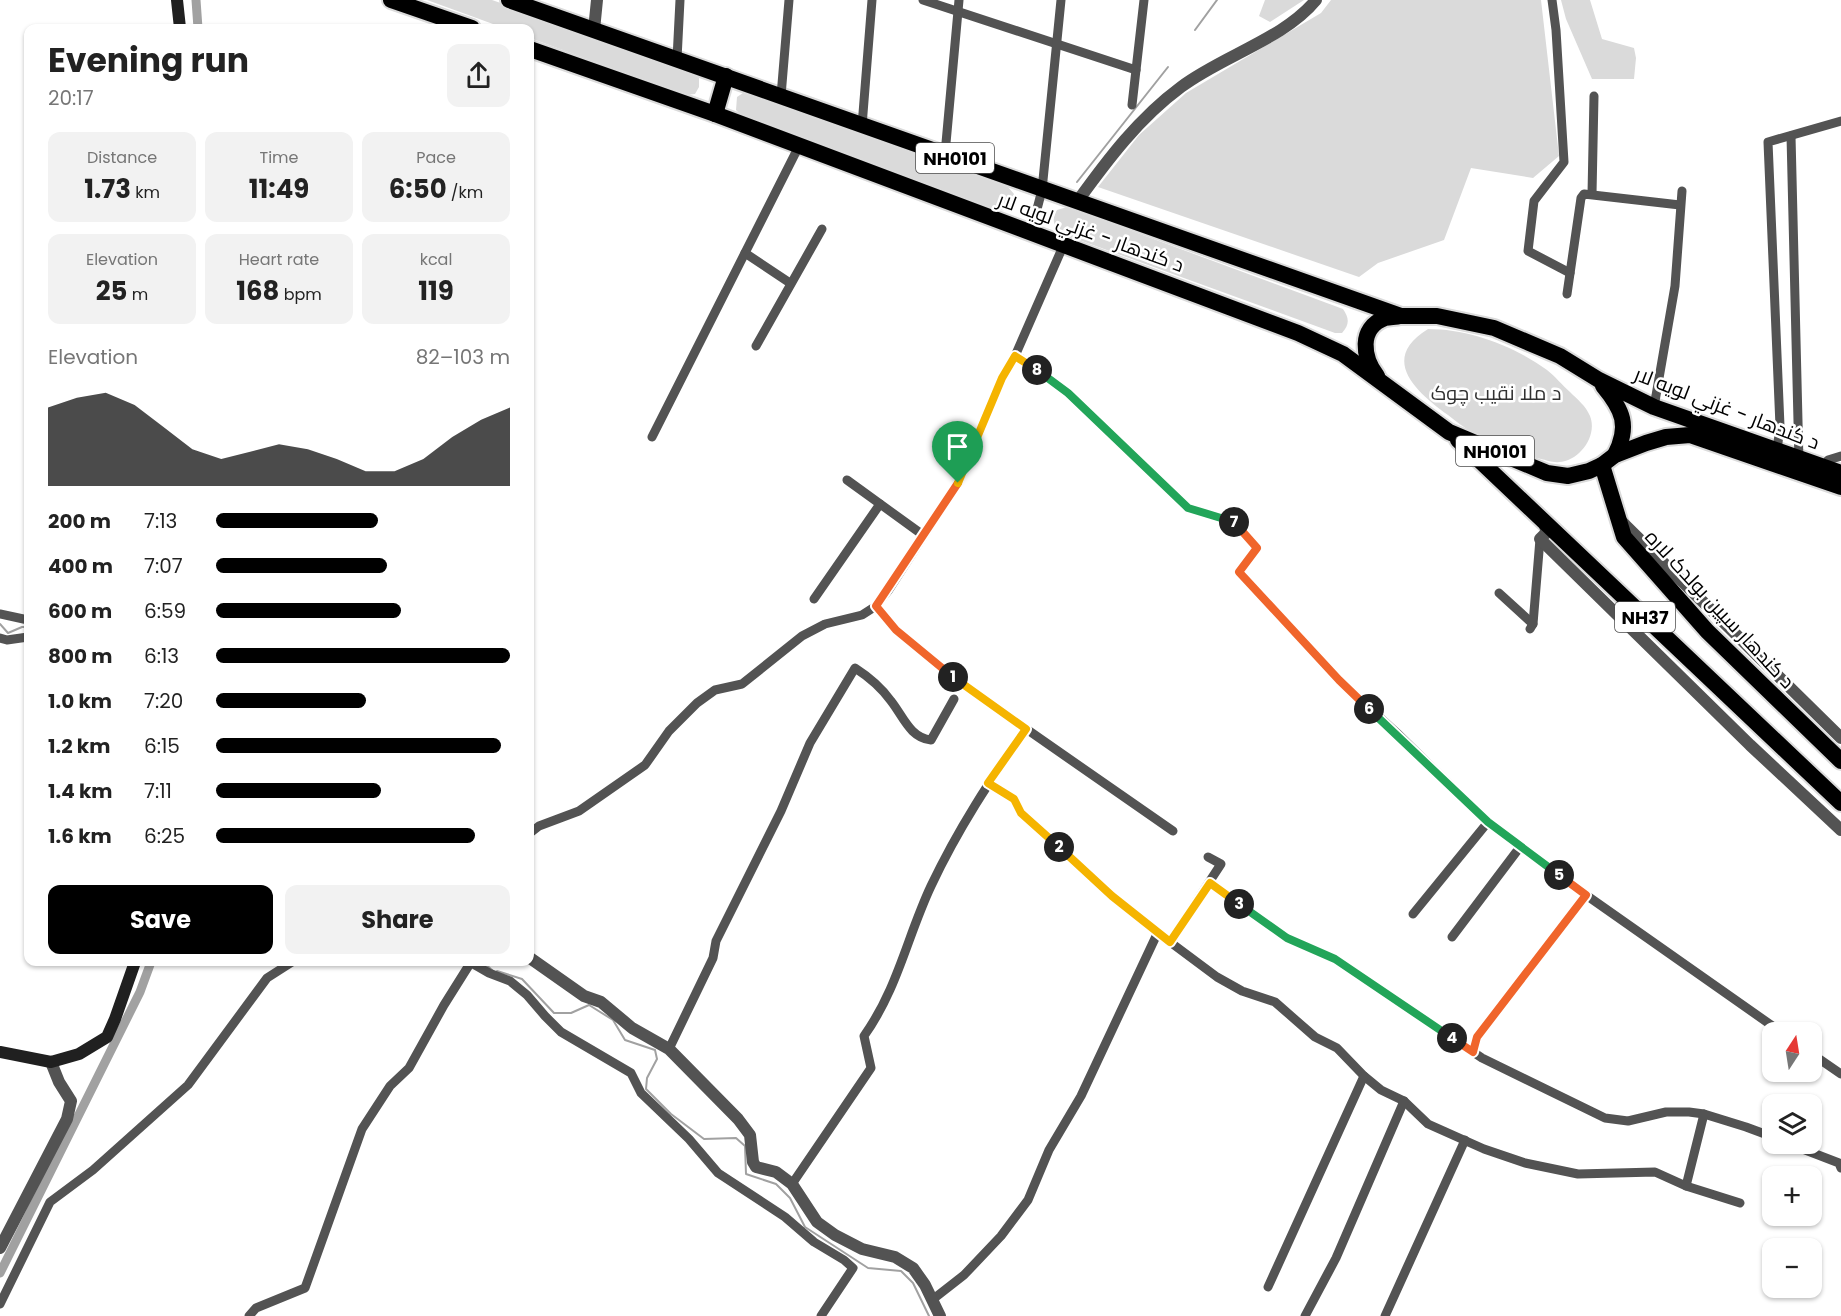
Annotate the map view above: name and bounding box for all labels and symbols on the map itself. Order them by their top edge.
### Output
road number: NH0101 [916,143,994,173]
street label: د کندهار - غزني لويه لار [992,185,1188,281]
pin: 8 [1022,355,1052,385]
street label: د کندهار - غزني لويه لار [1629,359,1824,458]
park label: د ملا نقيب چوک [1431,379,1561,407]
pin [932,421,983,483]
road number: NH0101 [1456,436,1534,466]
pin: 7 [1219,507,1249,537]
street label: د کندهار سپین بولدک لاره [1639,523,1801,695]
road number: NH37 [1615,602,1675,632]
pin: 1 [938,662,968,692]
pin: 6 [1354,694,1384,724]
pin: 2 [1044,832,1074,862]
pin: 5 [1544,860,1574,890]
pin: 3 [1224,889,1254,919]
north arrow [1762,1022,1822,1082]
pin: 4 [1437,1023,1467,1053]

